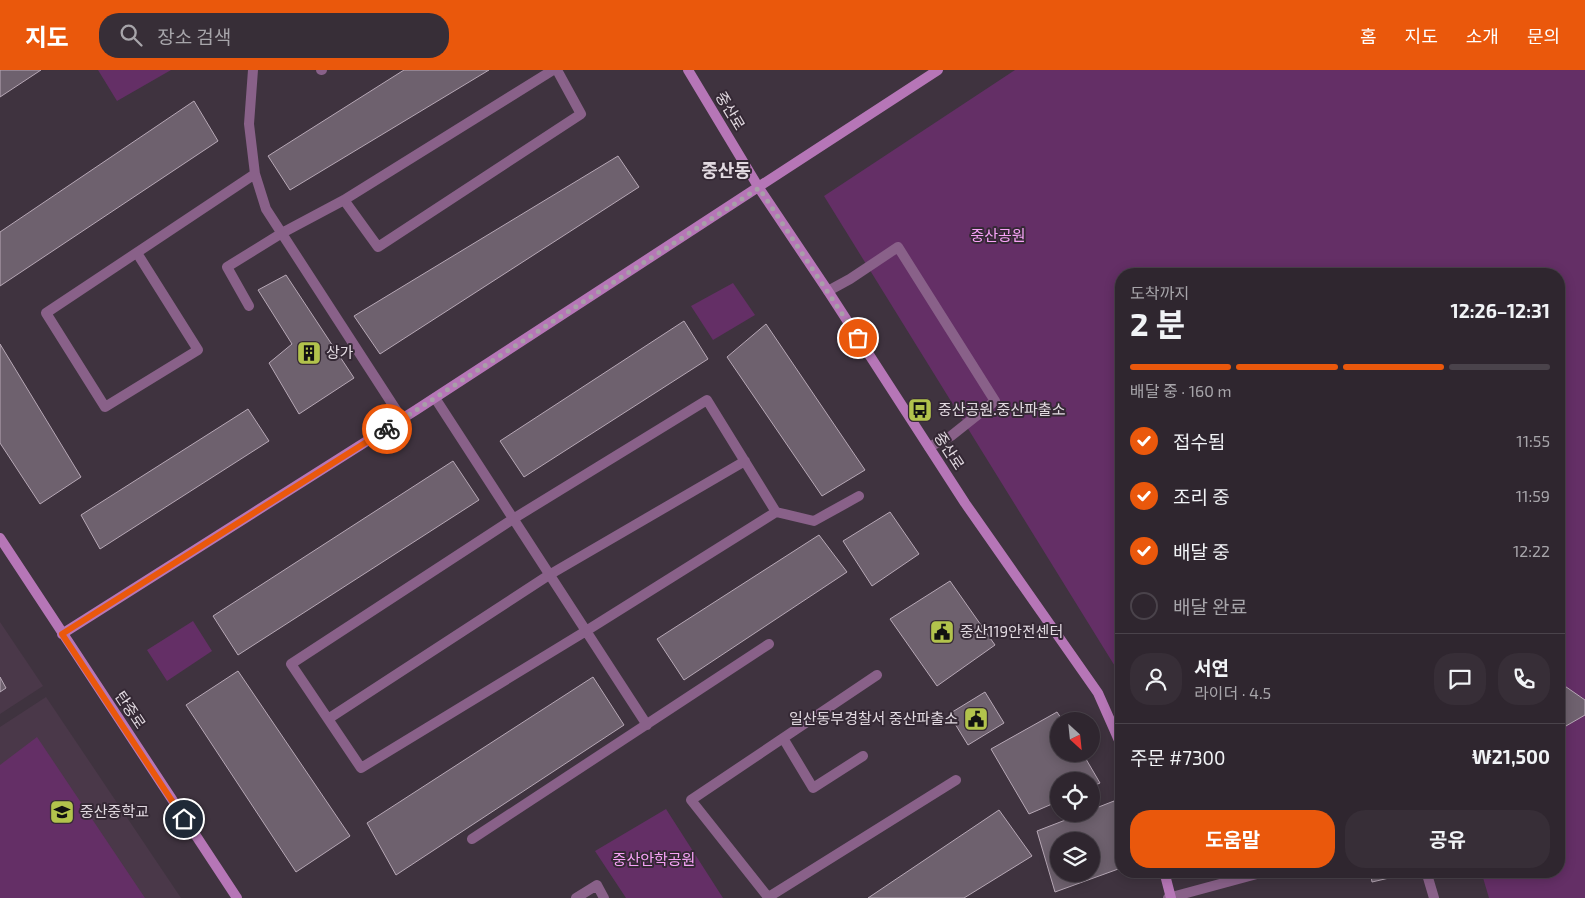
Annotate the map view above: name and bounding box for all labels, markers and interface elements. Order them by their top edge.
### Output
search box [99,13,449,58]
icon: search [117,21,145,49]
text: 지도 [25,22,69,51]
text: 장소 검색 [157,25,231,48]
text: 홈 [1360,25,1377,47]
text: 지도 [1405,25,1438,47]
text: 소개 [1466,25,1499,47]
text: 문의 [1527,25,1560,47]
street label: 중산로 [712,88,749,133]
district label: 중산동 [701,159,751,181]
park label: 중산공원 [970,226,1026,244]
text: 도착까지 [1130,283,1189,302]
text: 12:26–12:31 [1450,299,1550,322]
text: 2 분 [1130,304,1185,342]
pin [837,317,879,359]
icon: bag [844,324,872,352]
building icon: 상가 [296,340,322,366]
place label: 상가 [326,343,354,361]
text: 배달 중 · 160 m [1130,381,1231,400]
bus stop icon: 중산공원.중산파출소 [907,397,933,423]
place label: 중산공원.중산파출소 [938,400,1066,418]
courier [362,404,412,454]
icon: bike [373,415,401,443]
icon: check [1130,427,1158,455]
street label: 중산로 [931,428,969,473]
text: 접수됨 [1173,430,1225,453]
text: 11:55 [1516,431,1550,450]
icon: check [1130,482,1158,510]
text: 조리 중 [1173,485,1230,508]
text: 11:59 [1516,486,1550,505]
icon: check [1130,537,1158,565]
text: 배달 중 [1173,540,1230,563]
text: 12:22 [1513,541,1550,560]
text: 배달 완료 [1173,595,1247,618]
public building icon: 중산119안전센터 [929,619,955,645]
place label: 중산119안전센터 [960,622,1063,640]
button: person [1130,653,1182,705]
button: chat [1434,653,1486,705]
button: phone [1498,653,1550,705]
text: 서연 [1194,656,1229,679]
text: 라이더 · 4.5 [1194,683,1271,702]
street label: 탄중로 [112,687,150,732]
public building icon: 일산동부경찰서 중산파출소 [963,706,989,732]
place label: 일산동부경찰서 중산파출소 [789,709,958,727]
north arrow [1050,712,1100,762]
map controls [1050,712,1100,882]
text: ₩21,500 [1472,745,1550,768]
text: 주문 #7300 [1130,746,1225,769]
button: locate [1050,772,1100,822]
pin [163,798,205,840]
school or university icon: 중산중학교 [49,799,75,825]
place label: 중산중학교 [80,802,149,820]
icon: home [170,805,198,833]
button: 도움말 [1130,810,1335,868]
button: 공유 [1345,810,1550,868]
button: layers [1050,832,1100,882]
park label: 중산안학공원 [613,850,695,868]

